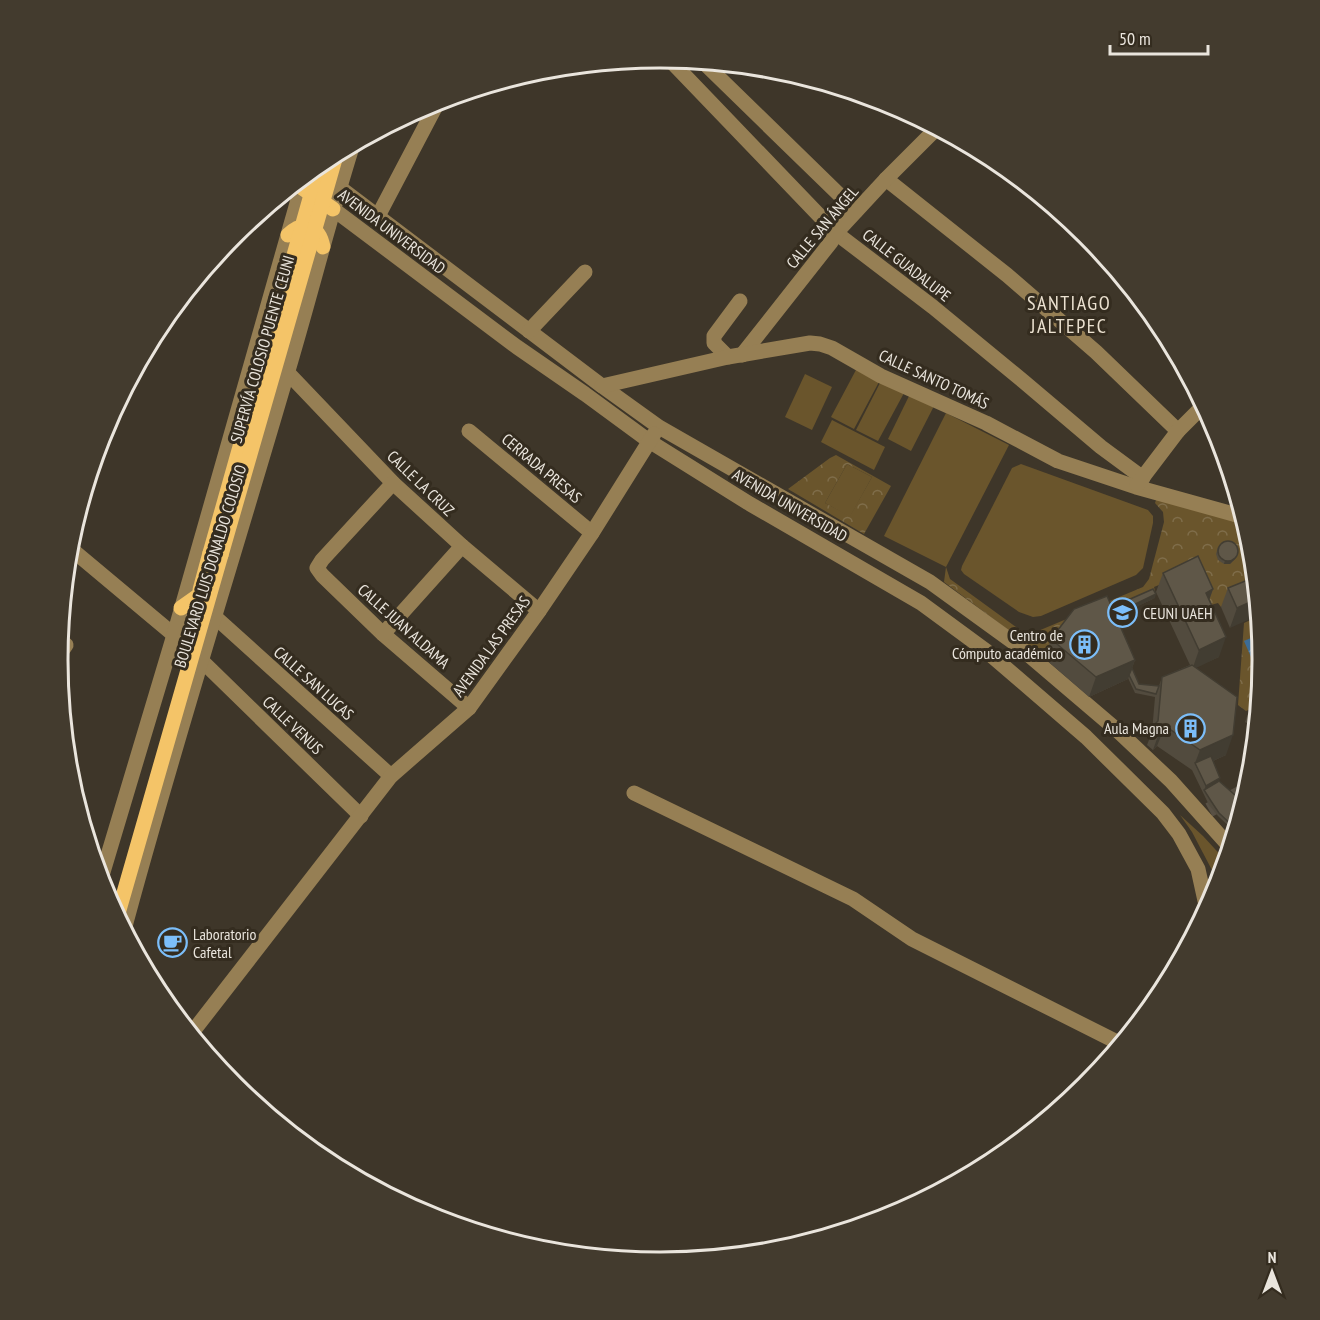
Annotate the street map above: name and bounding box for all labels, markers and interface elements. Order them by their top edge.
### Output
scale bar [1110,18,1208,56]
text: 50 m [1119,27,1151,50]
street label: CALLE SAN ÁNGEL [782,181,863,272]
street label: AVENIDA UNIVERSIDAD [334,184,450,278]
street label: CALLE GUADALUPE [859,224,955,306]
street label: SUPERVÍA COLOSIO PUENTE CEUNI [226,253,298,445]
district label: SANTIAGO JALTEPEC [1027,290,1111,339]
street label: CALLE SANTO TOMÁS [876,345,992,413]
street label: CERRADA PRESAS [498,429,586,507]
street label: CALLE LA CRUZ [383,446,459,520]
street label: BOULEVARD LUIS DONALDO COLOSIO [170,462,250,670]
street label: AVENIDA UNIVERSIDAD [729,464,851,546]
street label: CALLE JUAN ALDAMA [354,579,454,673]
street label: AVENIDA LAS PRESAS [448,592,534,700]
school or university icon: CEUNI UAEH [1106,597,1138,629]
place label: CEUNI UAEH [1143,603,1213,623]
place label: Centro de Cómputo académico [952,625,1063,663]
building icon: Centro de Cómputo académico [1068,628,1100,660]
street label: CALLE SAN LUCAS [270,642,358,724]
street label: CALLE VENUS [259,692,327,759]
building icon: Aula Magna [1174,712,1206,744]
place label: Aula Magna [1104,718,1169,738]
place label: Laboratorio Cafetal [193,924,256,962]
cafe icon: Laboratorio Cafetal [156,927,188,959]
north arrow [1242,1242,1302,1302]
text: N [1268,1247,1276,1267]

